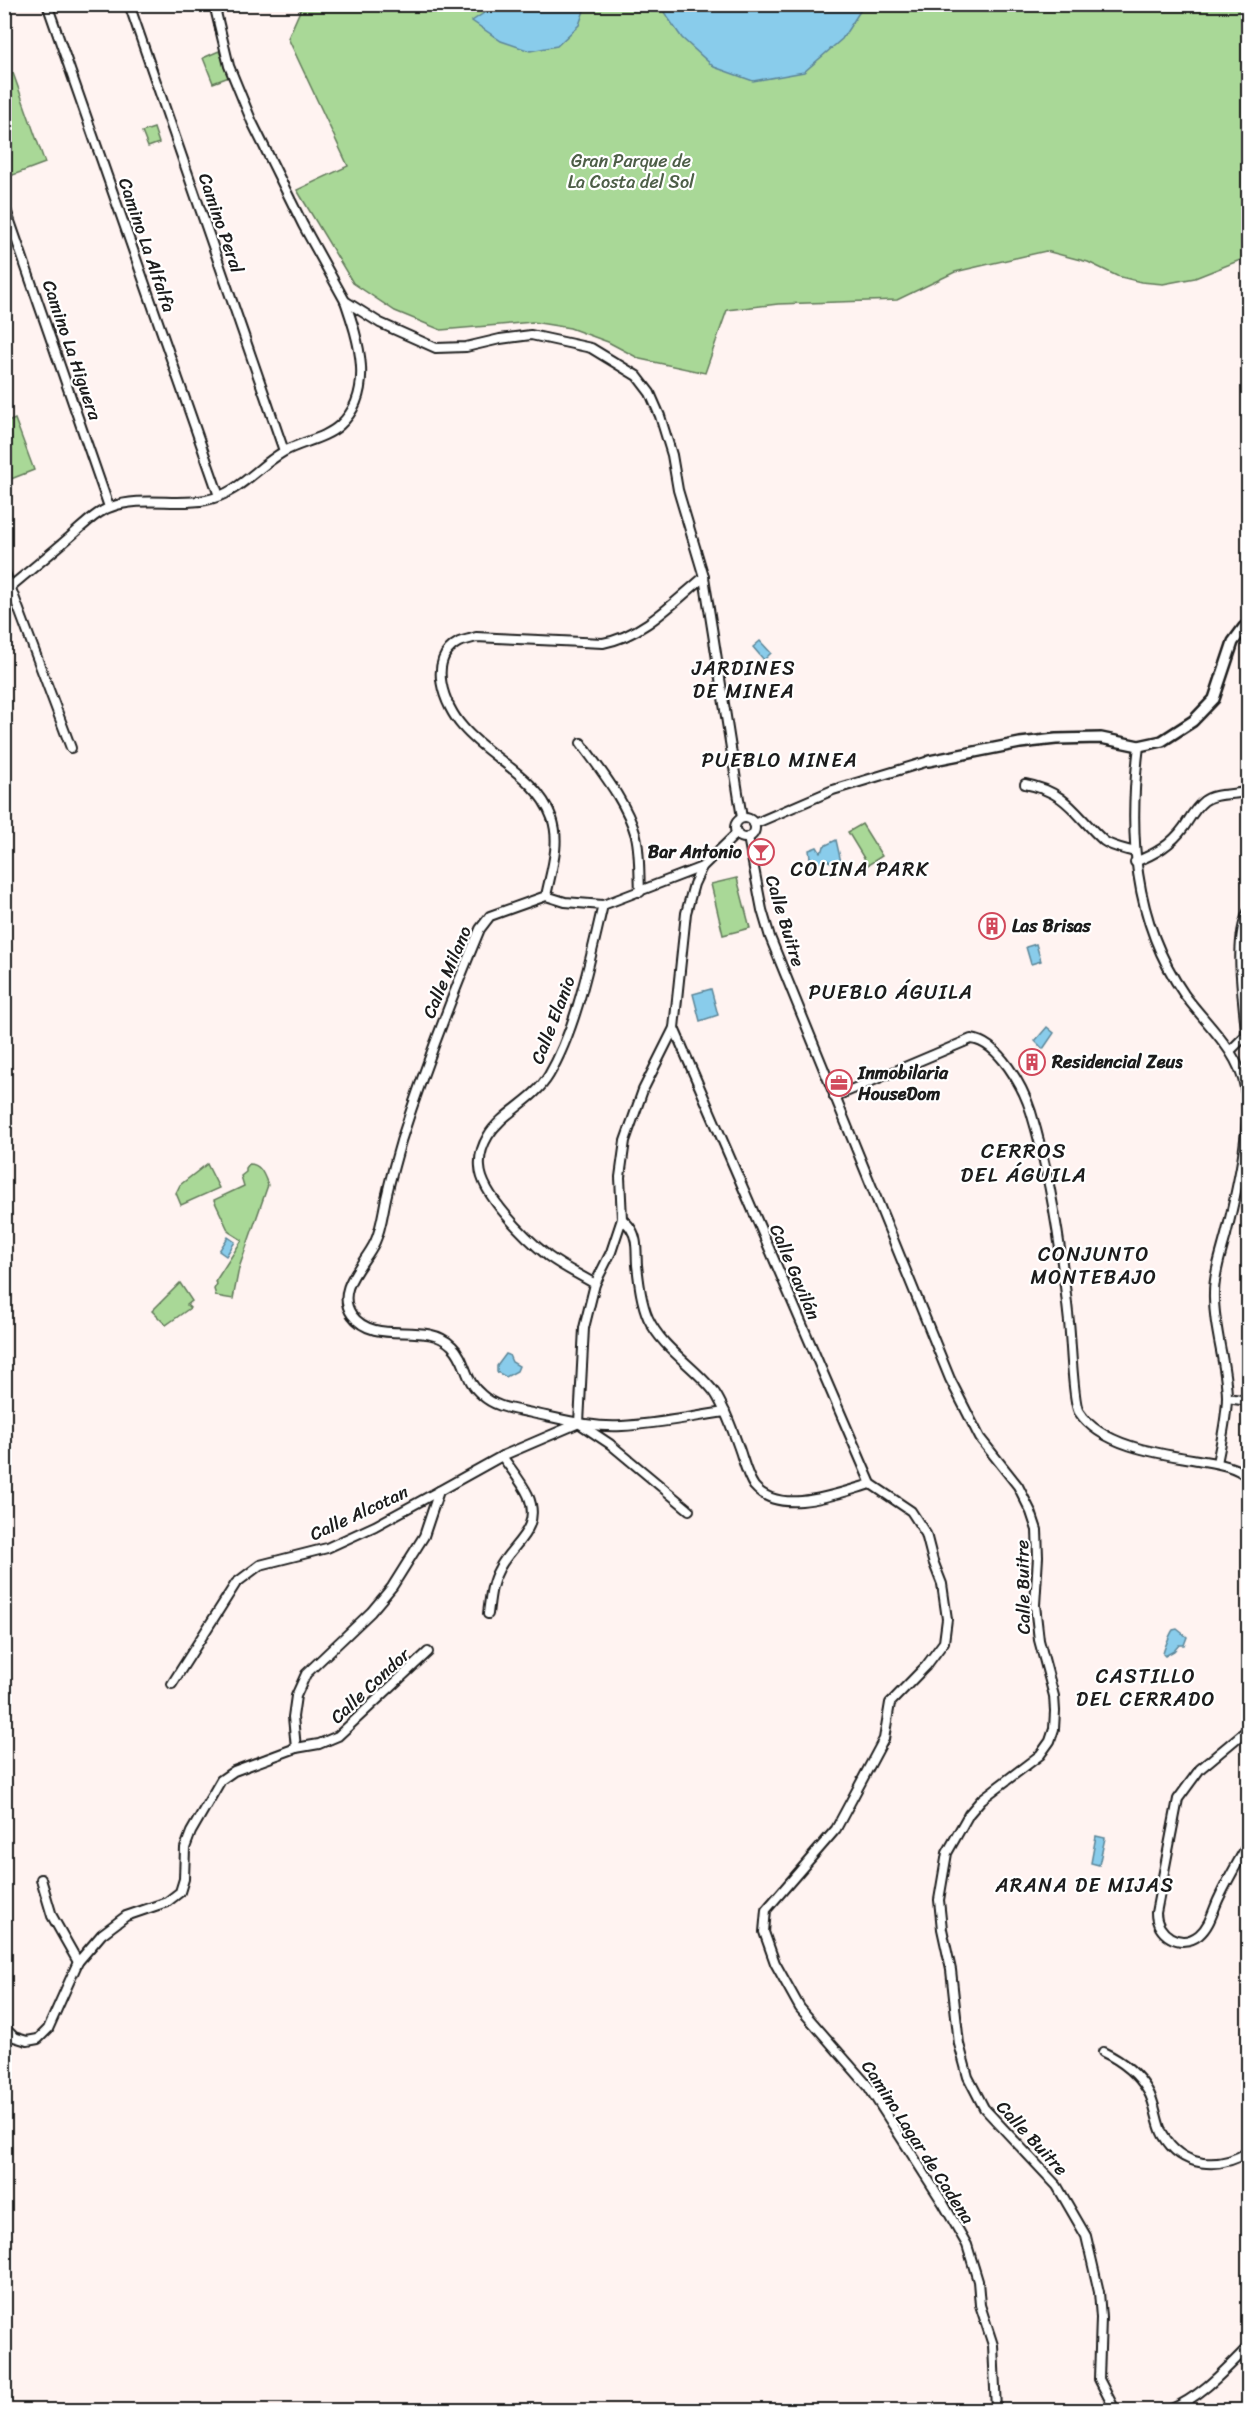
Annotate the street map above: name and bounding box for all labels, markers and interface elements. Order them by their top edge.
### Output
park label: Gran Parque de La Costa del Sol [568,145,695,198]
street label: Camino Peral [189,169,253,278]
street label: Camino La Alfalfa [109,173,185,317]
street label: Camino La Higuera [33,276,111,425]
district label: JARDINES DE MINEA [691,651,796,709]
district label: PUEBLO MINEA [702,743,858,778]
place label: Bar Antonio [648,836,743,868]
bar icon: Bar Antonio [746,837,776,867]
district label: COLINA PARK [790,852,930,887]
street label: Calle Buitre [756,871,814,971]
place label: Las Brisas [1012,910,1092,942]
building icon: Las Brisas [977,911,1007,941]
street label: Calle Milano [413,921,481,1023]
street label: Calle Elanio [521,971,585,1069]
district label: PUEBLO ÁGUILA [808,975,974,1010]
place label: Residencial Zeus [1051,1046,1183,1078]
building icon: Residencial Zeus [1017,1047,1047,1077]
place label: Inmobilaria HouseDom [857,1057,949,1110]
office icon: Inmobilaria HouseDom [824,1068,854,1098]
district label: CERROS DEL ÁGUILA [961,1132,1087,1194]
street label: Calle Gavilán [760,1219,830,1325]
district label: CONJUNTO MONTEBAJO [1031,1237,1157,1295]
street label: Calle Alcotan [304,1476,414,1550]
street label: Calle Buitre [1006,1539,1040,1635]
street label: Calle Condor [322,1639,419,1732]
district label: CASTILLO DEL CERRADO [1076,1659,1216,1717]
district label: ARANA DE MIJAS [994,1868,1175,1903]
street label: Camino Lagar de Cadena [853,2053,983,2231]
street label: Calle Buitre [988,2093,1076,2183]

